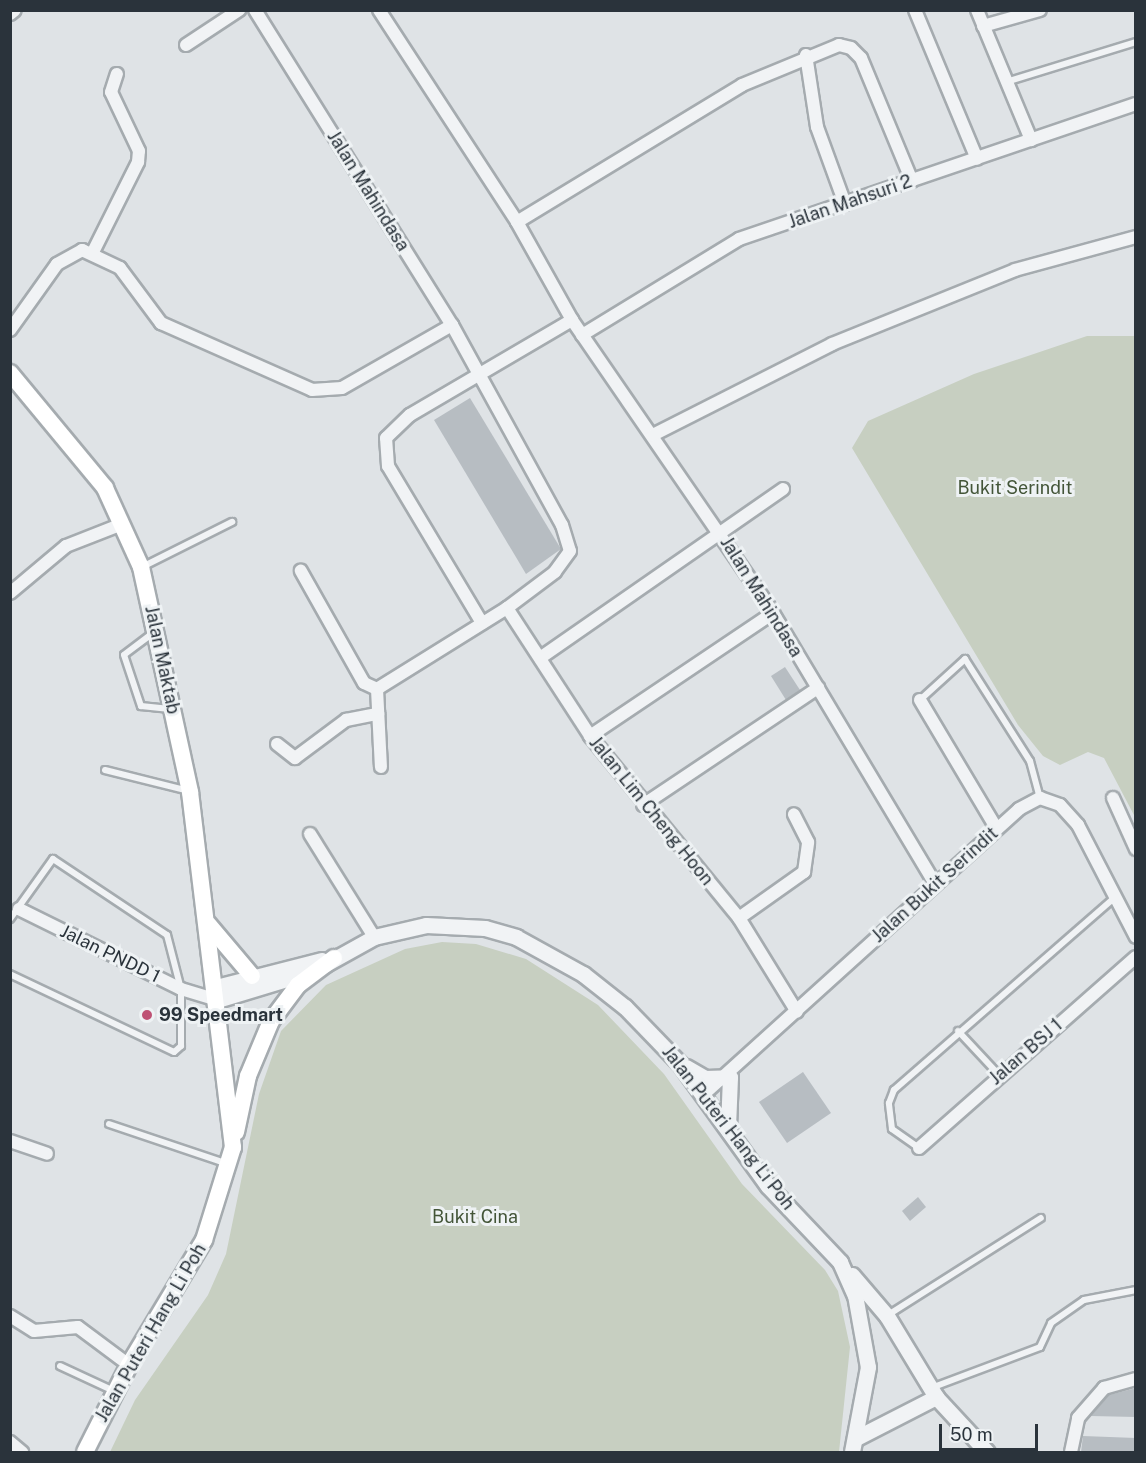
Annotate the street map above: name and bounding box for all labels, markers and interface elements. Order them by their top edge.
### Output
street label: Jalan Mahindasa [322,127,414,255]
street label: Jalan Mahsuri 2 [785,171,915,233]
park label: Bukit Serindit [957,477,1073,499]
street label: Jalan Mahindasa [715,533,807,661]
street label: Jalan Maktab [140,604,184,716]
street label: Jalan Lim Cheng Hoon [584,732,718,890]
street label: Jalan Bukit Serindit [868,823,1002,947]
street label: Jalan PNDD 1 [56,920,164,988]
place label: 99 Speedmart [159,1004,283,1026]
marker: 99 Speedmart [140,1008,154,1022]
street label: Jalan BSJ 1 [985,1014,1067,1090]
street label: Jalan Puteri Hang Li Poh [657,1042,799,1214]
park label: Bukit Cina [432,1206,518,1228]
street label: Jalan Puteri Hang Li Poh [91,1240,211,1426]
scale bar [942,1412,1041,1450]
text: 50 m [950,1424,993,1445]

